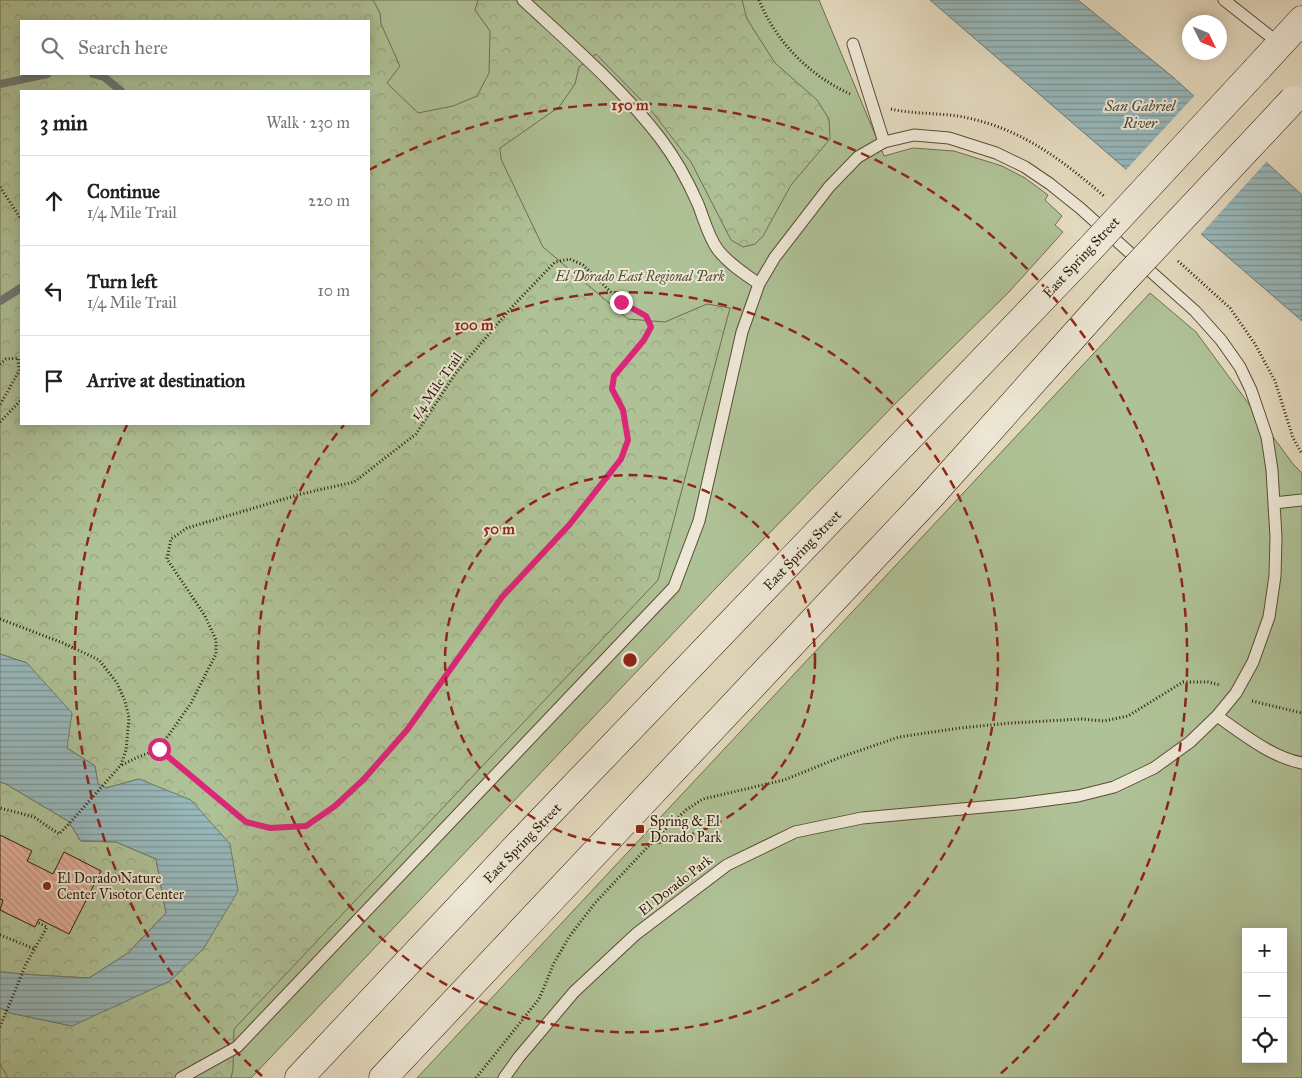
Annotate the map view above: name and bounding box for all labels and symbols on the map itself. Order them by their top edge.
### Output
north arrow [1182,15,1227,60]
text: 150 m [611,96,649,114]
water label: San Gabriel River [1104,97,1177,132]
street label: East Spring Street [1039,213,1123,302]
park label: El Dorado East Regional Park [554,268,726,285]
route end [610,291,633,314]
text: 100 m [454,316,494,334]
street label: 1/4 Mile Trail [407,349,466,423]
street label: East Spring Street [760,507,845,594]
text: 50 m [483,520,515,538]
centre of rings [621,651,639,669]
route start [148,738,171,761]
street label: East Spring Street [480,800,565,887]
place label: Spring & El Dorado Park [650,813,722,846]
marker: Spring & El Dorado Park [634,823,646,835]
street label: El Dorado Park [635,851,716,919]
place label: El Dorado Nature Center Visotor Center [57,870,185,903]
marker: El Dorado Nature Center Visotor Center [41,880,53,892]

